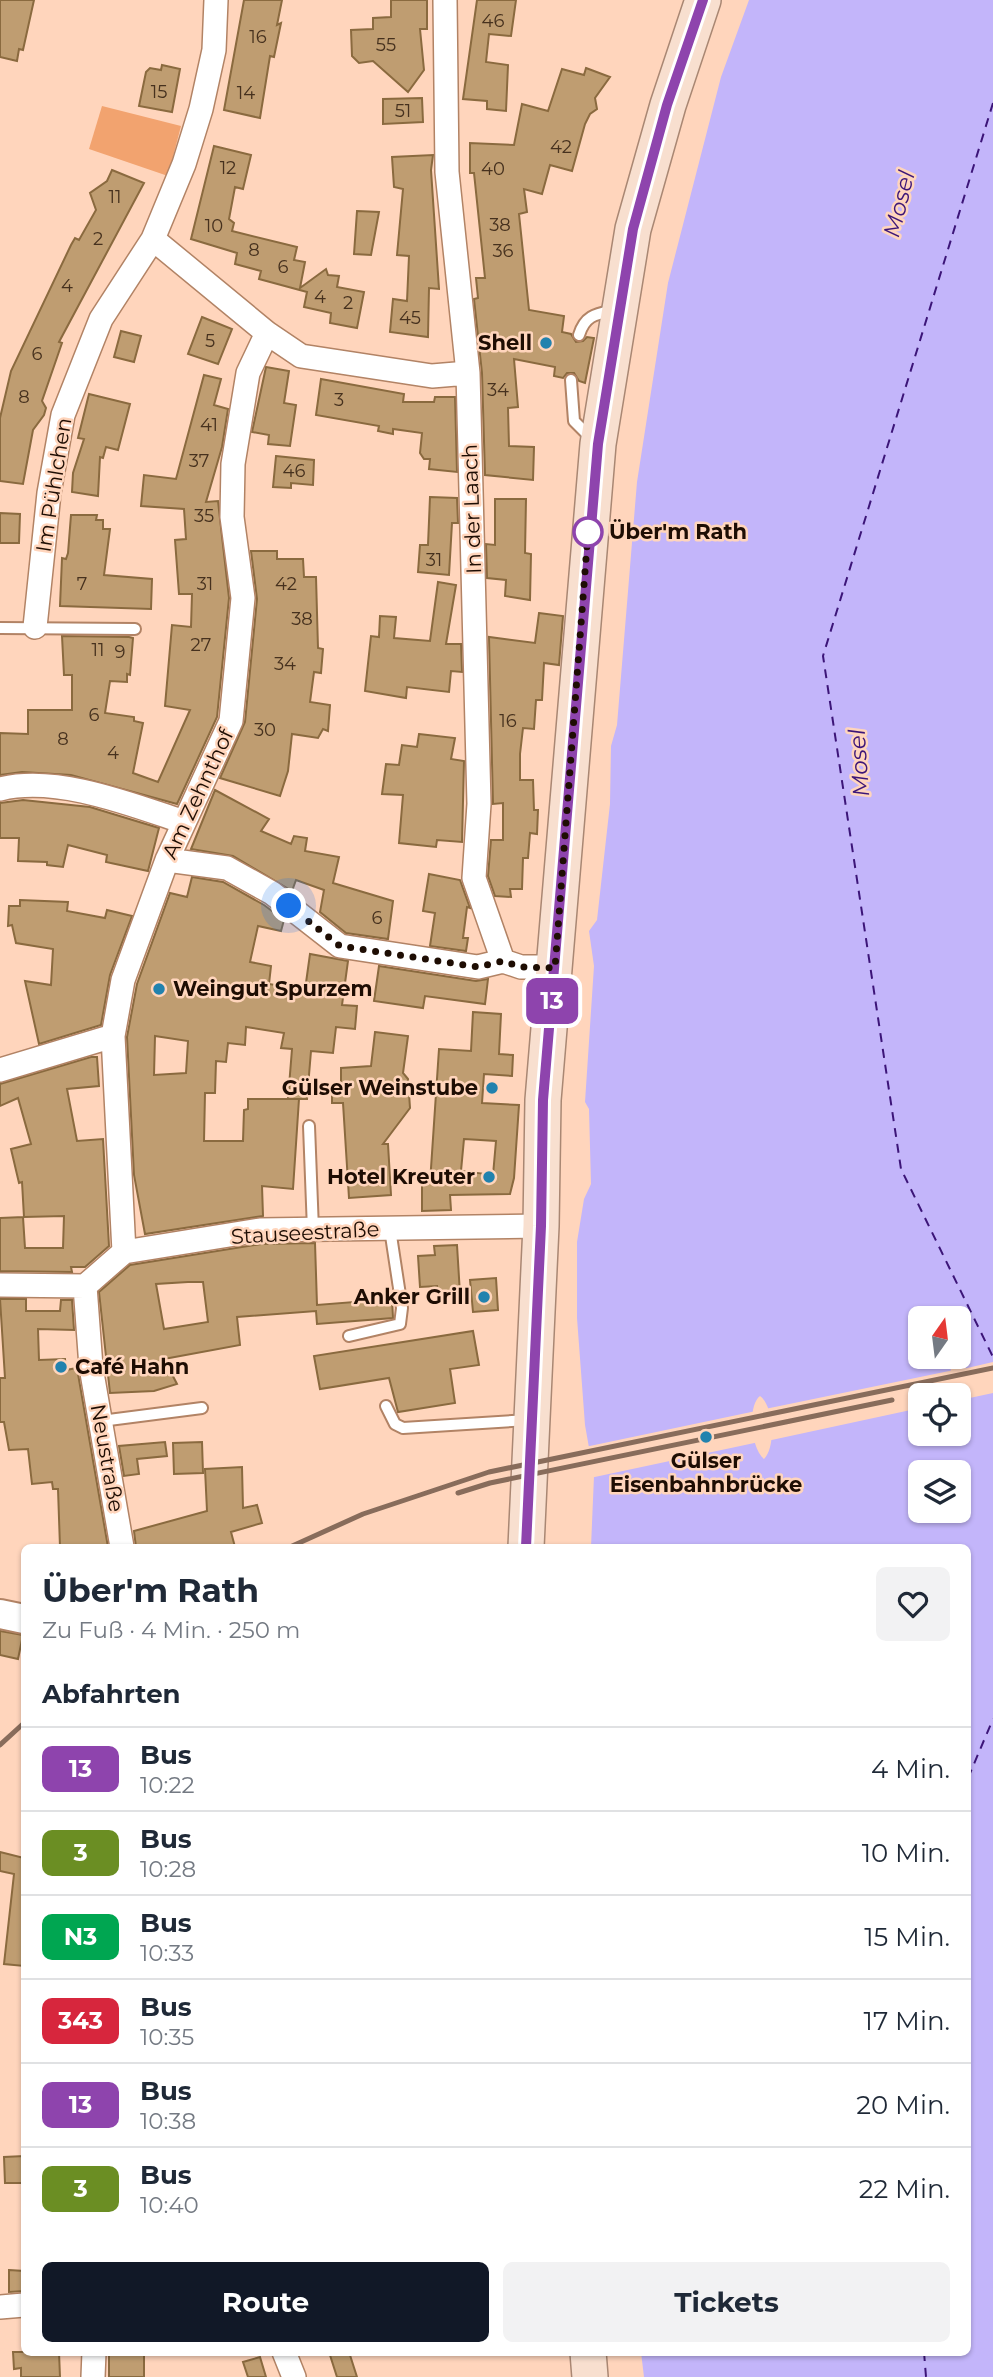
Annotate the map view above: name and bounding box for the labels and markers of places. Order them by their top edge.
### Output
place label: Shell [478,330,532,355]
marker: Shell [538,335,554,351]
marker: Über'm Rath [573,517,603,547]
place label: Über'm Rath [609,518,747,544]
place label: Weingut Spurzem [173,976,373,1001]
marker: Weingut Spurzem [151,981,167,997]
place label: Gülser Weinstube [282,1075,478,1100]
marker: Gülser Weinstube [484,1080,500,1096]
place label: Hotel Kreuter [327,1164,475,1189]
marker: Hotel Kreuter [481,1169,497,1185]
place label: Anker Grill [353,1284,470,1309]
marker: Anker Grill [476,1289,492,1305]
place label: Café Hahn [75,1354,189,1379]
marker: Café Hahn [53,1359,69,1375]
marker: Gülser Eisenbahnbrücke [698,1429,714,1445]
place label: Gülser Eisenbahnbrücke [610,1448,802,1497]

